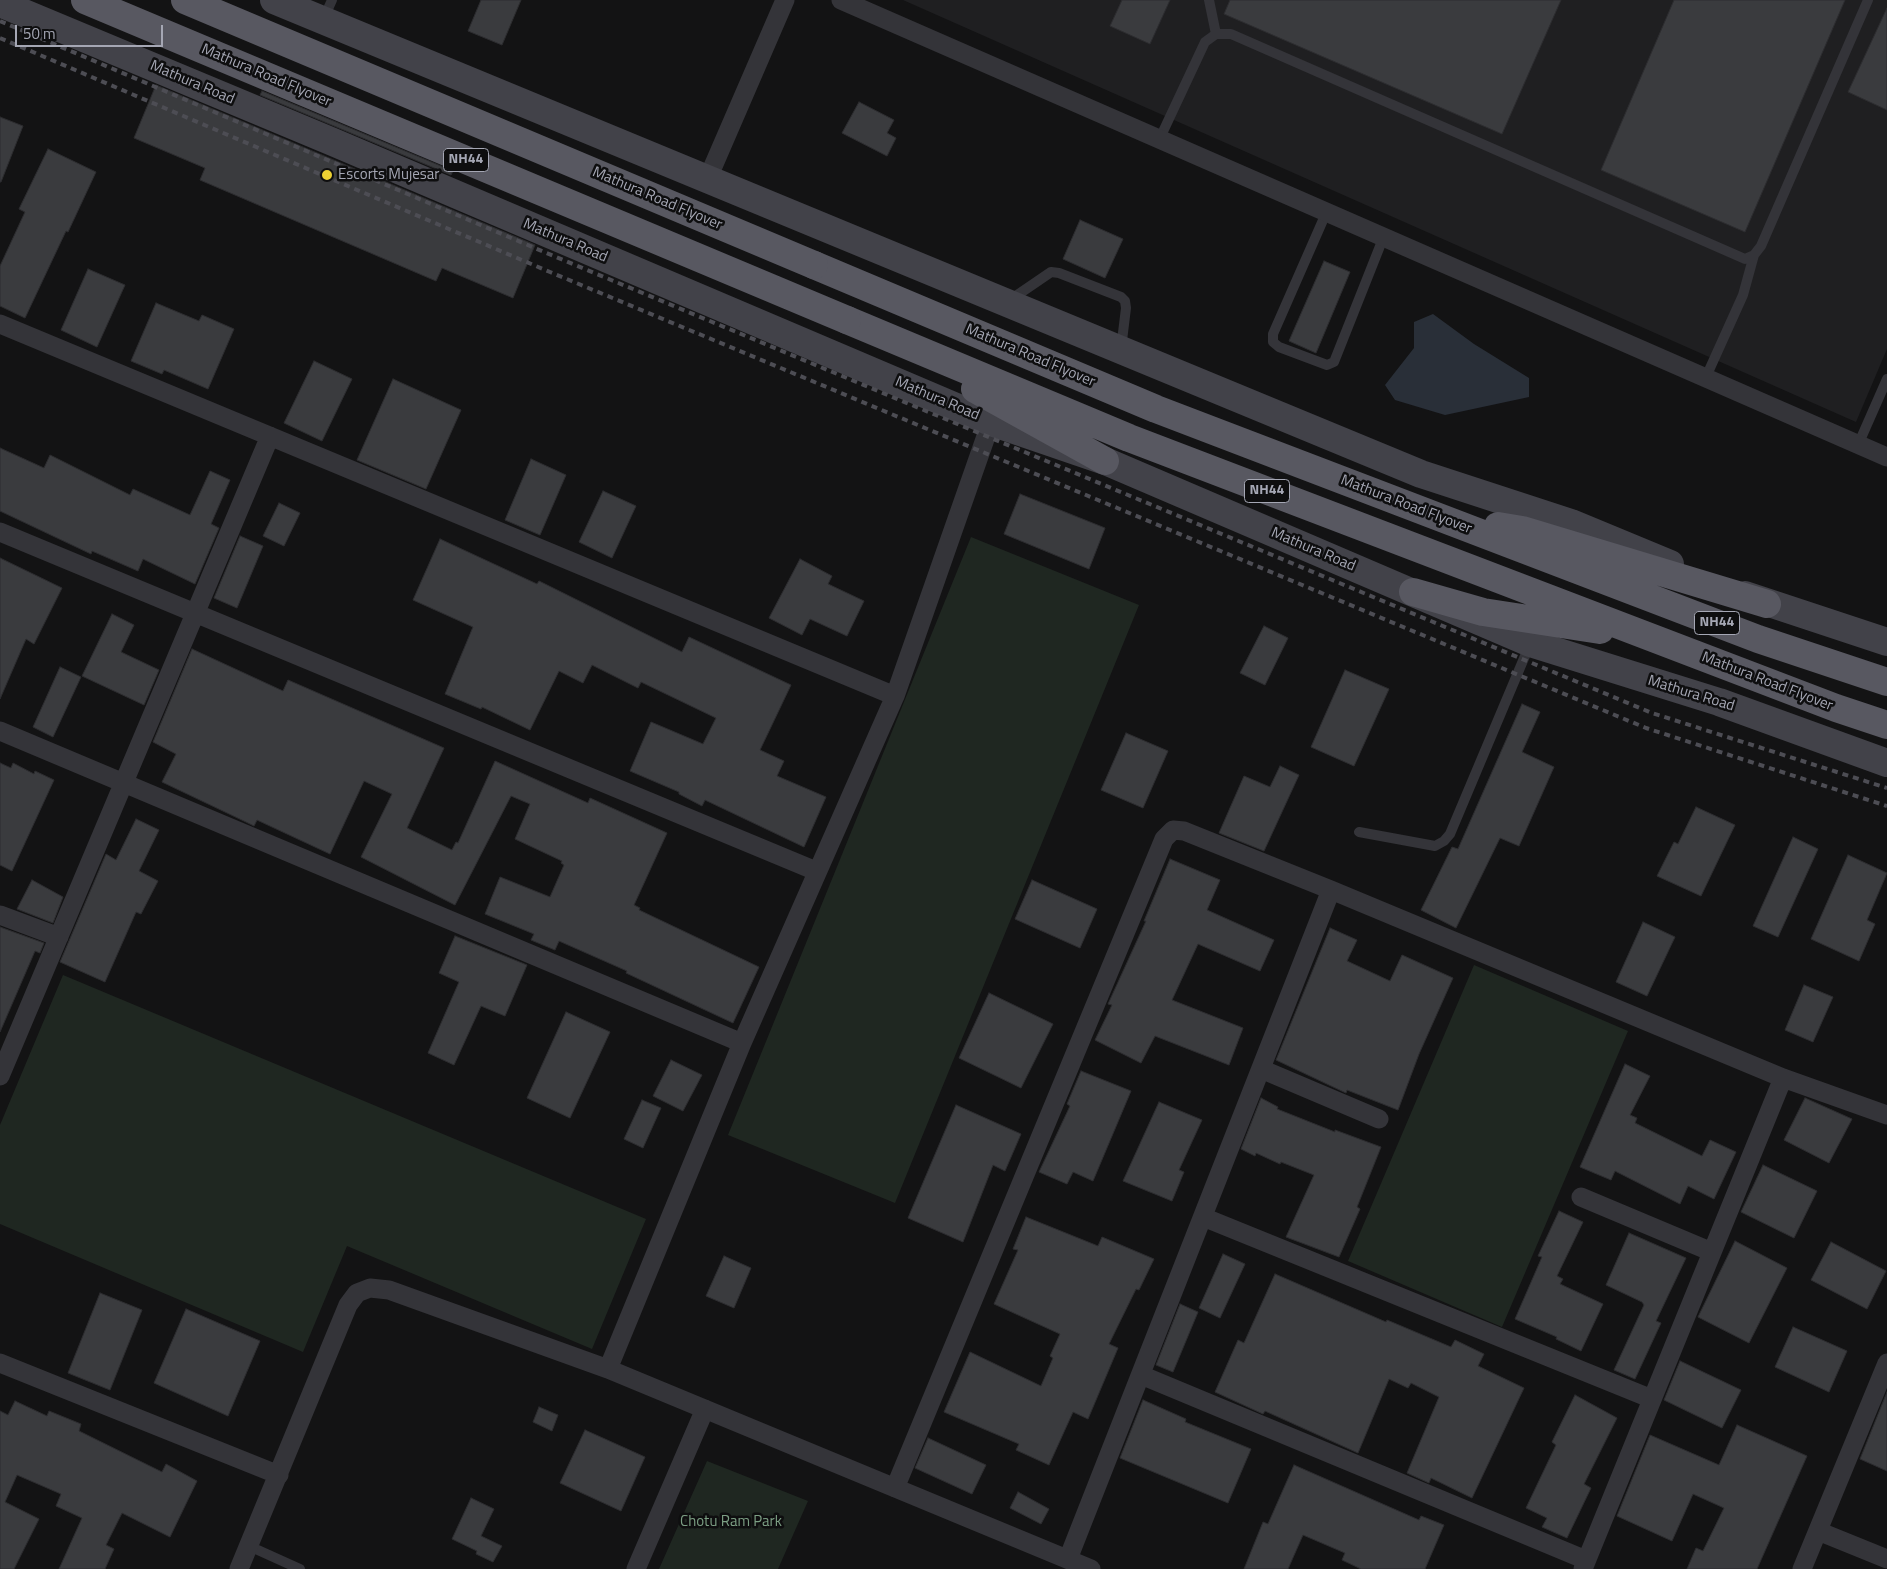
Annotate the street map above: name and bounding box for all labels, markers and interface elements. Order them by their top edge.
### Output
scale bar [18,15,165,47]
text: 50 m [23,22,56,45]
street label: Mathura Road Flyover [198,41,334,111]
street label: Mathura Road [147,57,237,109]
road number: NH44 [444,148,488,172]
street label: Mathura Road Flyover [589,164,725,234]
place label: Escorts Mujesar [338,166,439,184]
marker: Escorts Mujesar [320,168,334,182]
street label: Mathura Road [520,215,610,267]
street label: Mathura Road Flyover [962,321,1098,391]
street label: Mathura Road [892,373,982,425]
street label: Mathura Road Flyover [1338,472,1474,538]
road number: NH44 [1244,480,1290,502]
street label: Mathura Road [1268,524,1358,576]
road number: NH44 [1694,612,1740,634]
street label: Mathura Road Flyover [1699,649,1835,715]
street label: Mathura Road [1645,672,1737,716]
park label: Chotu Ram Park [680,1513,782,1531]

